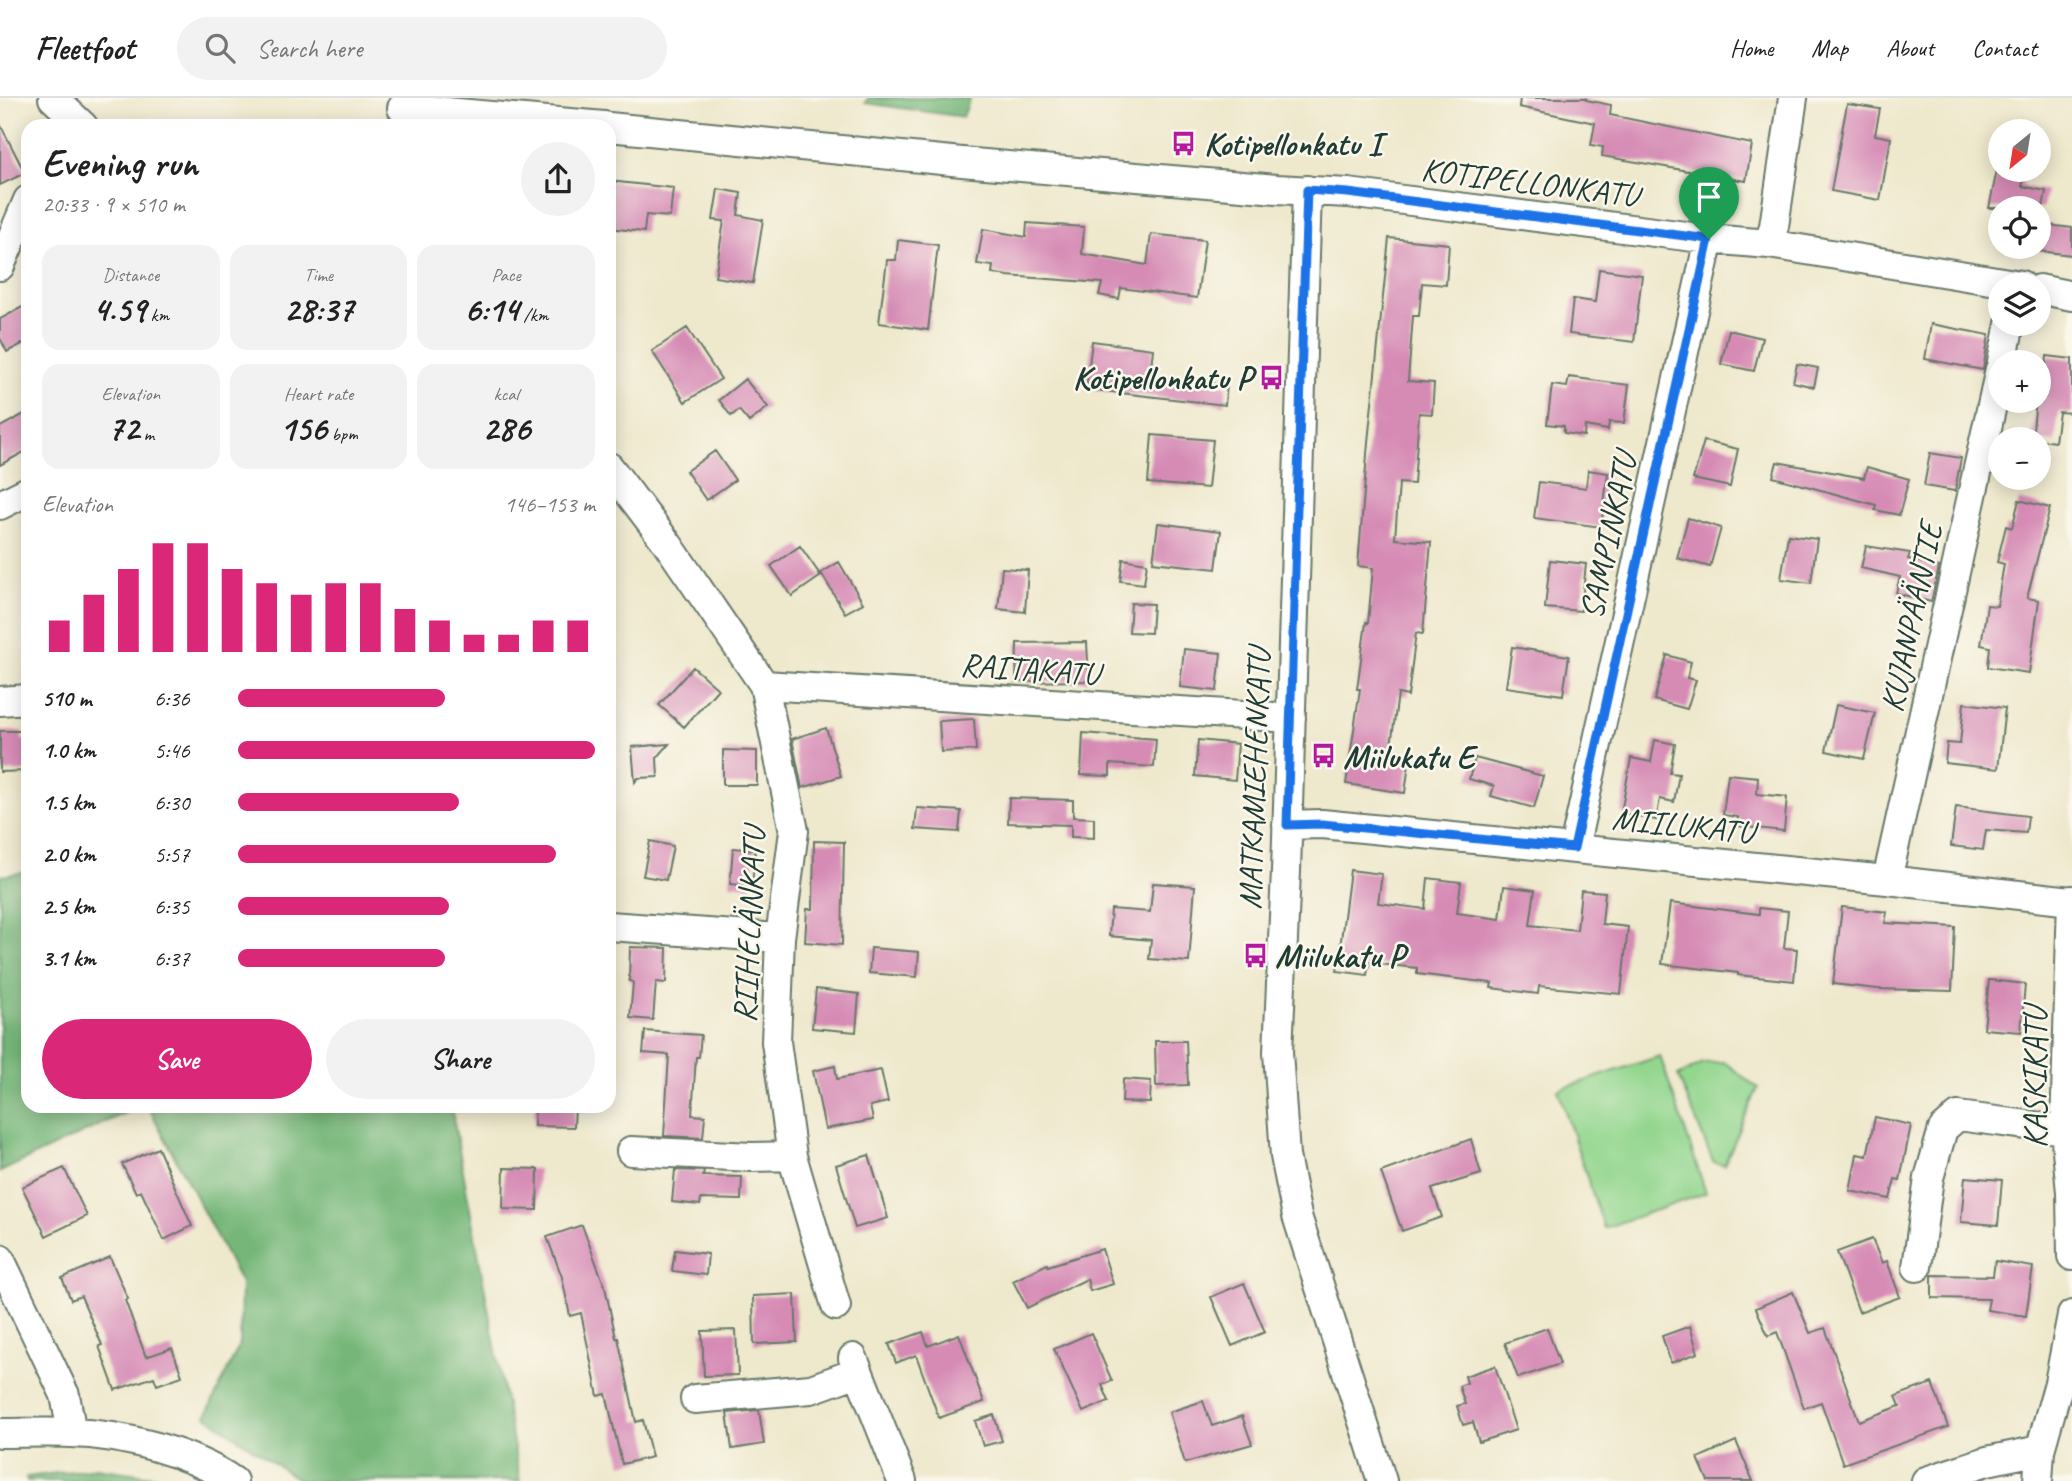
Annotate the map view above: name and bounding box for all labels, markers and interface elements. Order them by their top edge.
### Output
search box [177,17,667,80]
text: Fleetfoot [35,27,135,69]
icon: search [201,29,239,67]
text: Search here [257,32,363,65]
text: Home [1730,33,1773,63]
text: Map [1811,33,1848,63]
text: About [1886,33,1934,63]
text: Contact [1972,33,2037,63]
north arrow [1988,119,2051,182]
map controls [1988,119,2051,490]
place label: Kotipellonkatu I [1204,123,1389,165]
bus stop icon: Kotipellonkatu I [1170,129,1198,157]
text: Evening run [42,140,198,187]
button: share [521,142,595,216]
street label: KOTIPELLONKATU [1419,148,1646,217]
pin [1679,167,1739,239]
icon: arrive [1690,178,1728,216]
text: 20:33 · 9 × 510 m [42,190,185,219]
button: locate [1988,196,2051,259]
text: Distance [102,263,159,287]
text: Time [304,263,333,287]
text: Pace [492,263,521,287]
button: layers [1988,273,2051,336]
text: 4.59 [93,287,146,332]
text: 28:37 [284,287,353,332]
text: 6:14 [464,287,519,332]
text: km [146,303,169,327]
text: /km [519,303,548,327]
button: + [1988,350,2051,413]
place label: Kotipellonkatu P [1073,357,1258,399]
bus stop icon: Kotipellonkatu P [1258,363,1286,391]
text: Elevation [102,382,160,406]
text: Heart rate [284,382,353,406]
text: kcal [494,382,519,406]
text: 72 [108,406,139,451]
text: 156 [279,406,327,451]
text: 286 [482,406,530,451]
text: m [139,422,154,446]
text: bpm [327,422,358,446]
button: − [1988,427,2051,490]
street label: SAMPINKATU [1570,444,1647,623]
text: Elevation [42,490,113,519]
text: 146–153 m [504,490,595,519]
street label: KUJANPÄÄNTIE [1870,515,1952,715]
street label: MATKAMIEHENKATU [1228,642,1280,910]
street label: RAITAKATU [959,643,1106,695]
text: 510 m [42,684,91,713]
text: 6:36 [154,684,190,713]
text: 1.0 km [42,736,96,765]
text: 5:46 [154,736,190,765]
place label: Miilukatu E [1343,736,1479,778]
bus stop icon: Miilukatu E [1309,742,1337,770]
text: 1.5 km [42,788,95,817]
text: 6:30 [154,788,190,817]
street label: MIILUKATU [1610,797,1761,854]
street label: RIIHELÄNKATU [723,821,775,1024]
text: 2.0 km [42,840,96,869]
text: 5:57 [154,840,190,869]
text: 2.5 km [42,892,95,921]
text: 6:35 [154,892,190,921]
place label: Miilukatu P [1275,935,1410,977]
bus stop icon: Miilukatu P [1241,941,1269,969]
text: 3.1 km [42,944,96,973]
text: 6:37 [154,944,190,973]
street label: KASKIKATU [2014,1002,2056,1148]
button: Save [42,1019,312,1099]
button: Share [326,1019,595,1099]

